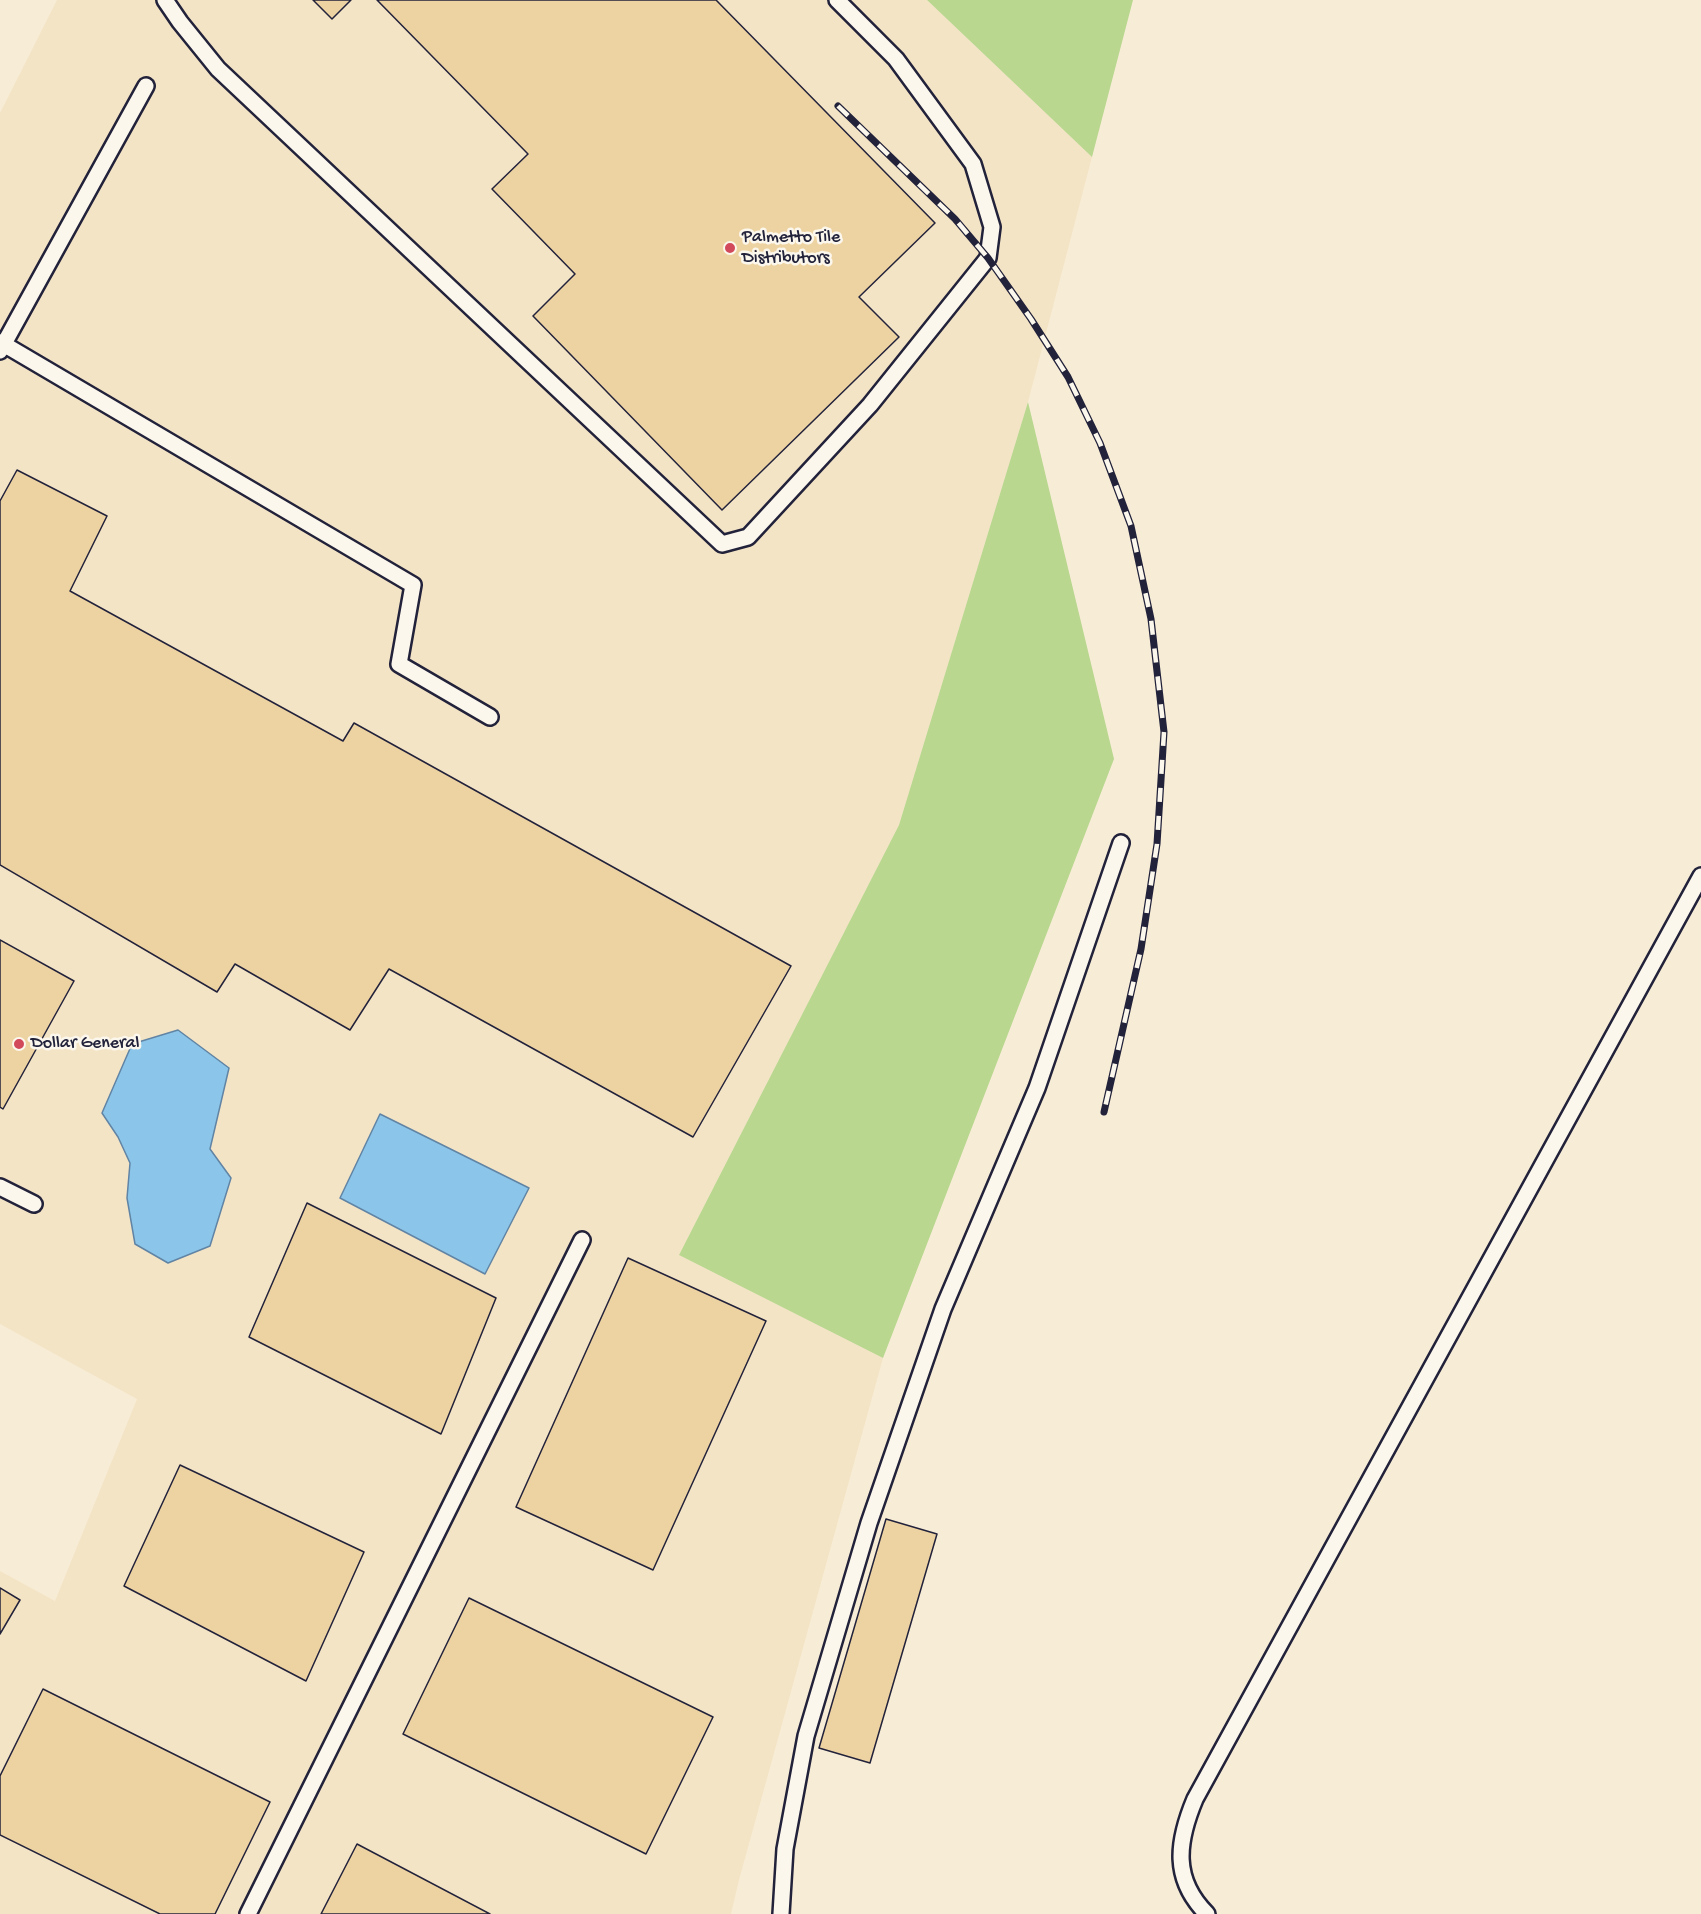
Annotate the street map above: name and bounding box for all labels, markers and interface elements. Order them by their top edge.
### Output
place label: Palmetto Tile Distributors [742,227,840,270]
marker: Palmetto Tile Distributors [723,241,737,255]
place label: Dollar General [31,1033,139,1055]
marker: Dollar General [12,1037,26,1051]

